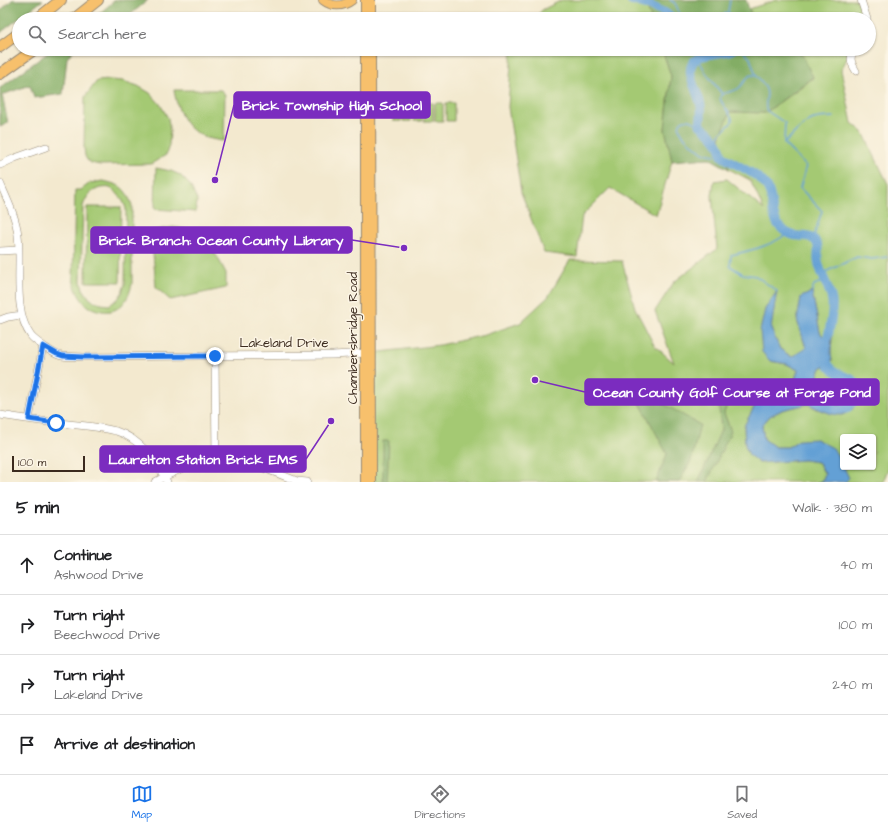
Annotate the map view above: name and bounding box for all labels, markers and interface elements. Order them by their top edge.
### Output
search box [12,12,876,56]
icon: search [26,23,48,45]
text: Search here [58,24,147,45]
callout: Brick Township High School [234,92,430,118]
text: Brick Township High School [242,96,423,117]
callout: Brick Branch: Ocean County Library [91,227,352,253]
text: Brick Branch: Ocean County Library [99,231,344,251]
street label: Chambersbridge Road [344,272,363,404]
street label: Lakeland Drive [239,334,329,352]
route end [206,347,224,365]
callout: Ocean County Golf Course at Forge Pond [585,379,879,405]
text: Ocean County Golf Course at Forge Pond [593,383,872,404]
route start [47,414,65,432]
map controls [840,434,876,470]
button: layers [840,434,876,470]
callout: Laurelton Station Brick EMS [100,446,306,472]
text: Laurelton Station Brick EMS [108,450,298,470]
scale bar [12,454,85,473]
text: 100 m [18,455,46,470]
text: 5 min [16,496,59,520]
text: Walk · 380 m [792,499,872,517]
text: Continue [54,545,112,566]
icon: ahead [16,554,38,576]
text: 40 m [840,556,872,574]
text: Ashwood Drive [54,566,144,584]
text: Turn right [54,605,125,626]
icon: right [16,614,38,636]
text: 100 m [839,616,872,634]
text: Beechwood Drive [54,626,160,644]
text: Turn right [54,665,125,686]
icon: right [16,674,38,696]
text: 240 m [832,676,872,694]
text: Lakeland Drive [54,686,143,704]
icon: arrive [16,734,38,756]
text: Arrive at destination [54,734,195,755]
tab: Map [131,783,153,822]
tab: Directions [414,783,466,822]
tab: Saved [727,783,757,822]

